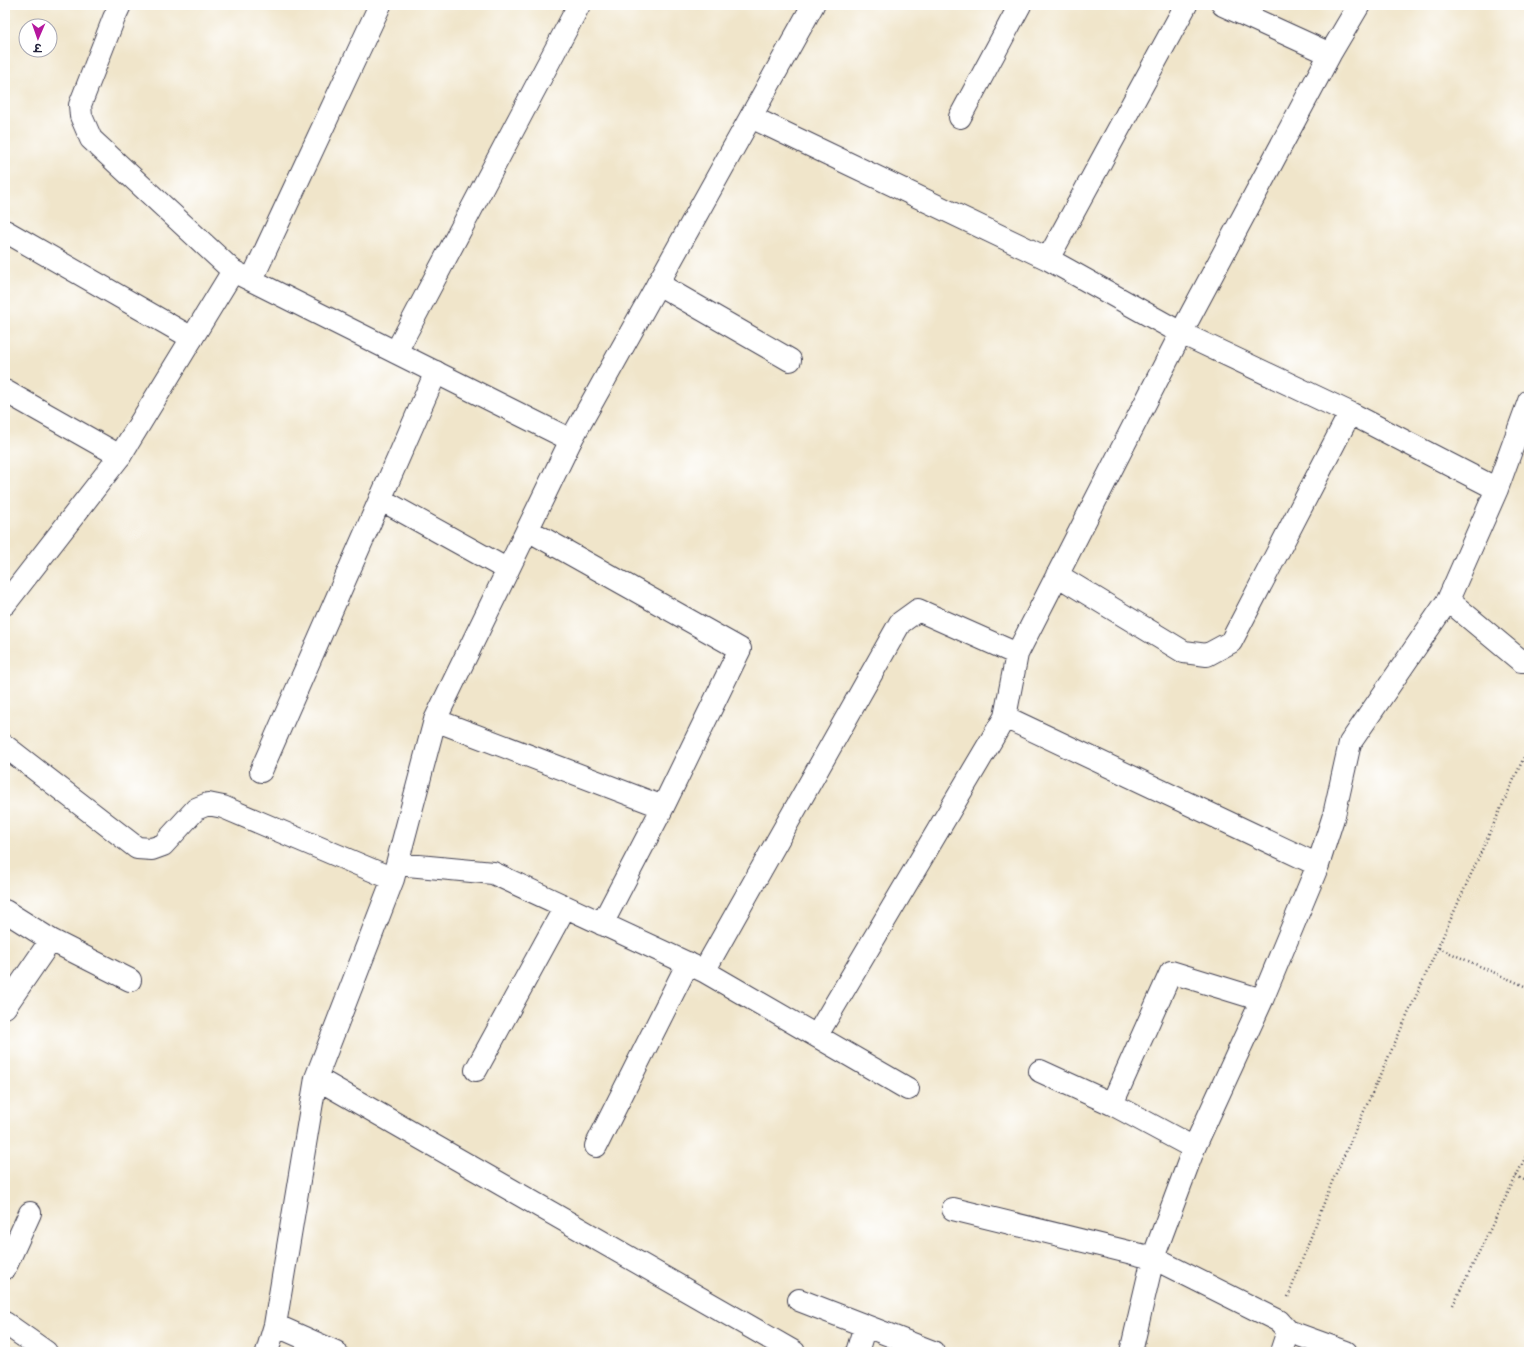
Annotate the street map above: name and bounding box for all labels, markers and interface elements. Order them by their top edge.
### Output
north arrow [18,18,58,58]
text: उ [32,40,43,55]

